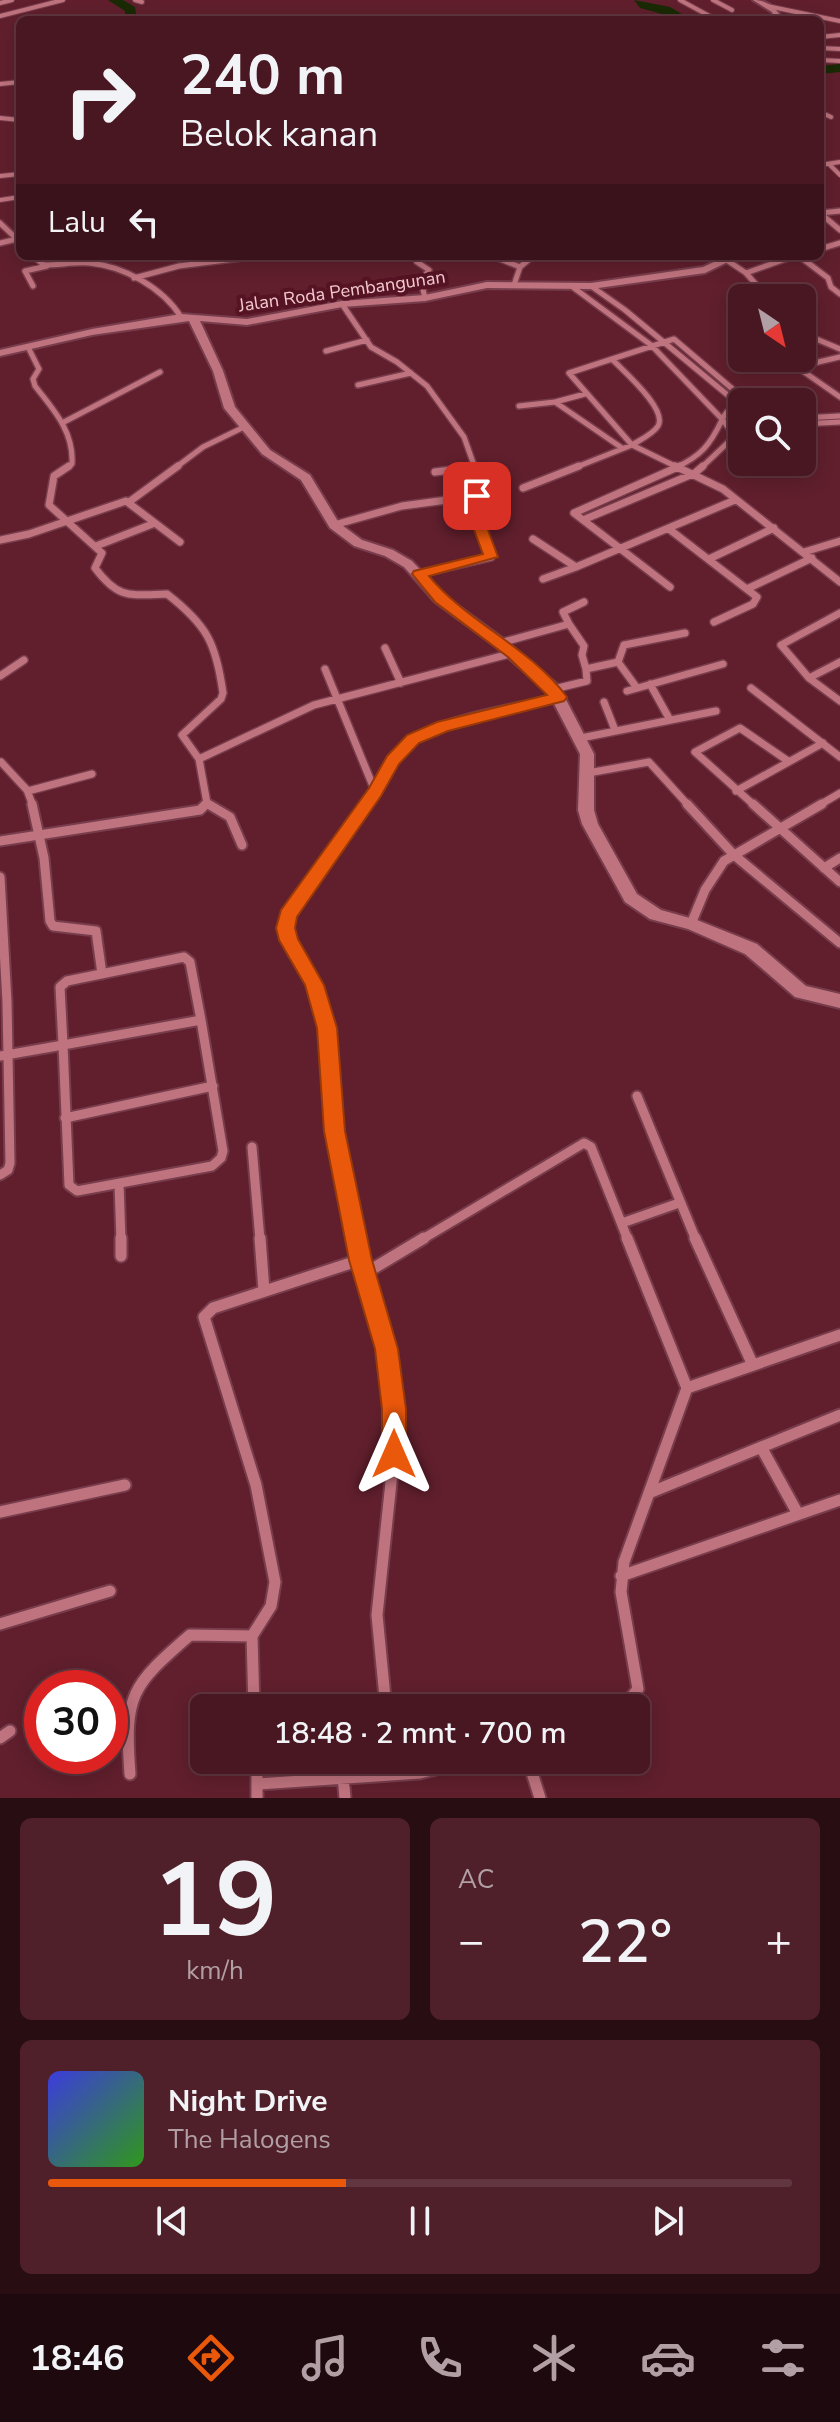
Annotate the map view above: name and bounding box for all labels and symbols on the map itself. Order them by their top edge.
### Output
street label: Jalan Roda Pembangunan [236,265,447,318]
north arrow [728,284,816,372]
pin [443,462,511,530]
position arrow [352,1412,436,1496]
speed limit sign: 30 [24,1670,128,1774]

